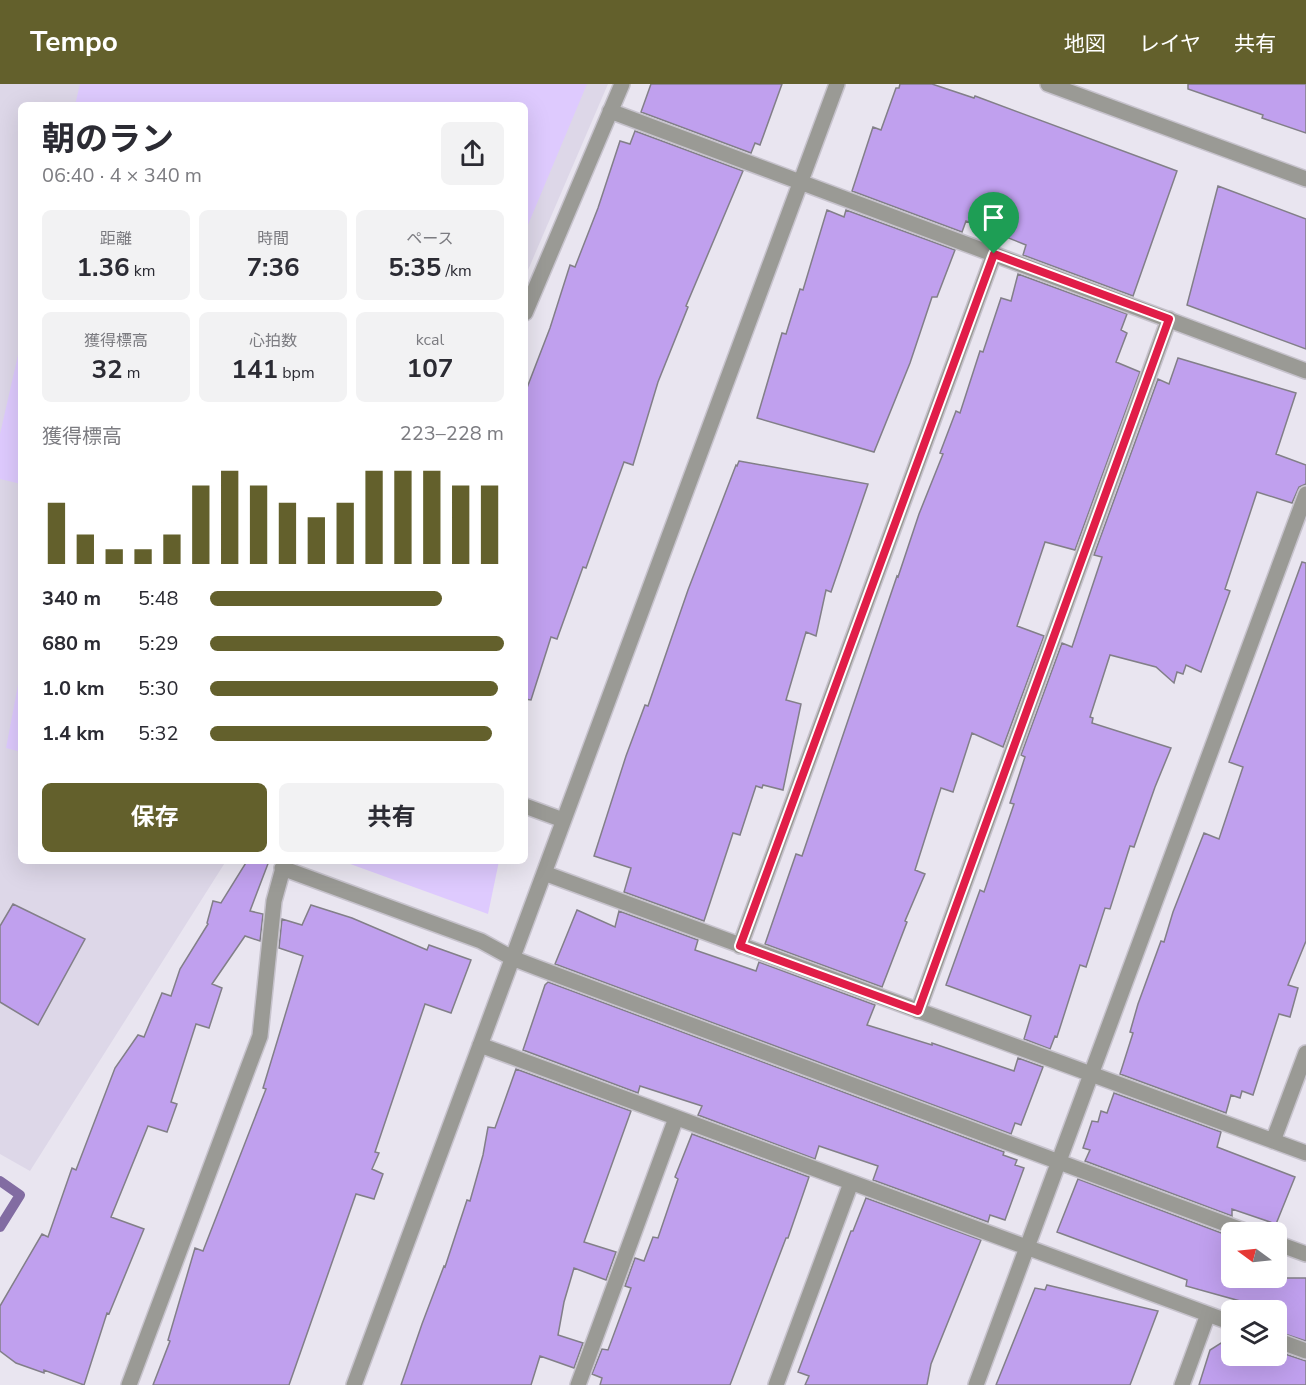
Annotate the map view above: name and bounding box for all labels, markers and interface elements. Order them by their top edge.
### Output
text: Tempo [30,23,118,61]
text: 地図 [1064,30,1106,58]
text: レイヤ [1139,30,1201,58]
text: 共有 [1234,30,1276,58]
text: 朝のラン [42,117,174,162]
button: share [441,122,504,185]
text: 06:40 · 4 × 340 m [42,162,202,189]
pin [968,192,1019,254]
icon: arrive [977,201,1010,234]
text: 距離 [100,228,132,250]
text: 時間 [257,228,289,250]
text: ペース [406,228,454,250]
text: 1.36 [76,250,130,285]
text: 7:36 [246,250,300,285]
text: 5:35 [388,250,441,285]
text: km [130,260,156,282]
text: /km [441,260,472,282]
text: kcal [416,329,444,351]
text: 獲得標高 [84,330,148,352]
text: 心拍数 [249,330,297,352]
text: 107 [407,351,453,386]
text: 32 [91,352,123,387]
text: 141 [231,352,278,387]
text: m [123,362,141,384]
text: bpm [278,362,315,384]
text: 223–228 m [400,420,504,447]
text: 獲得標高 [42,423,122,450]
text: 340 m [42,585,101,612]
text: 5:48 [138,585,179,612]
text: 680 m [42,630,101,657]
text: 5:29 [138,630,179,657]
text: 1.0 km [42,675,105,702]
text: 5:30 [138,675,179,702]
text: 1.4 km [42,720,105,747]
text: 5:32 [138,720,179,747]
button: 保存 [42,783,267,852]
button: 共有 [279,783,504,852]
north arrow [1221,1222,1287,1288]
map controls [1221,1222,1287,1366]
button: layers [1221,1300,1287,1366]

